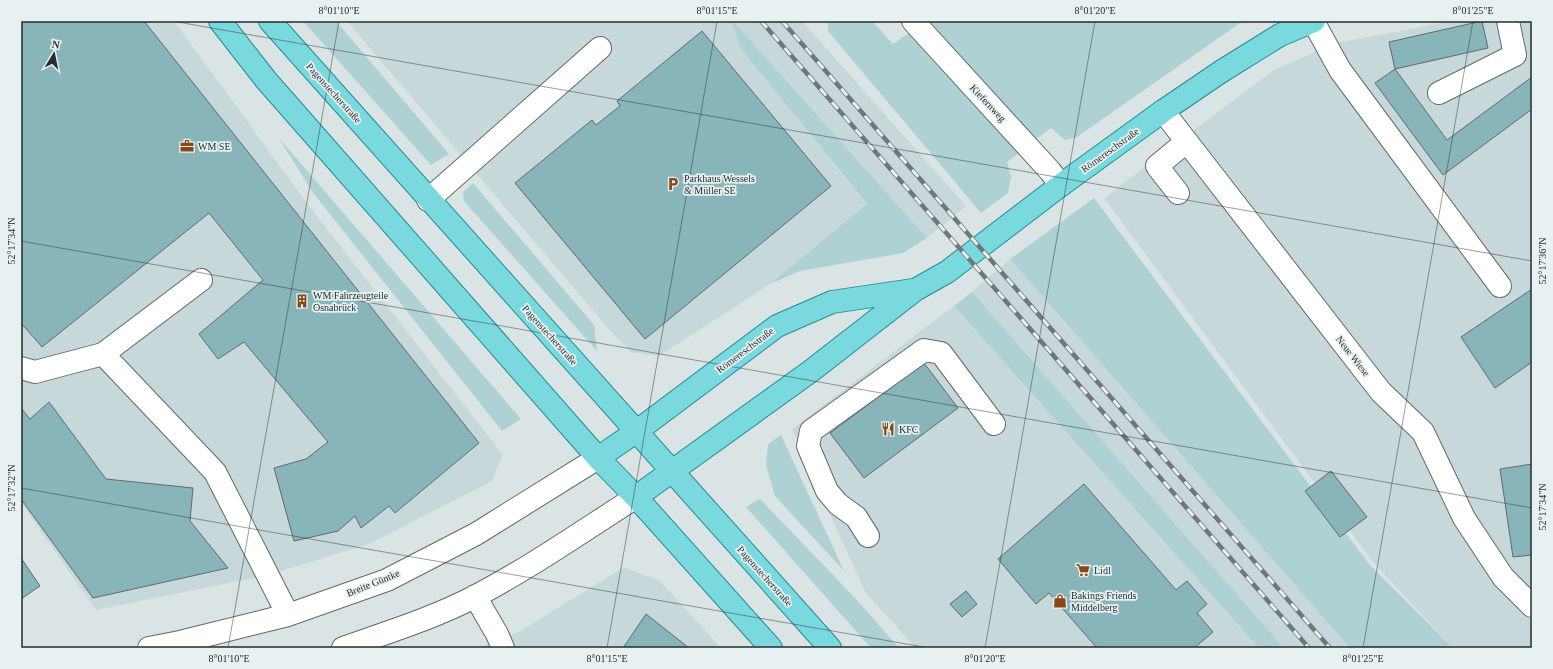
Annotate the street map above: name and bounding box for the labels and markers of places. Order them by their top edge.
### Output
office icon: WM SE [179,138,195,154]
place label: WM SE [198,141,231,152]
place label: Parkhaus Wessels & Müller SE [684,173,755,196]
parking icon: Parkhaus Wessels & Müller SE [665,176,681,192]
place label: WM Fahrzeugteile Osnabrück [313,290,389,313]
building icon: WM Fahrzeugteile Osnabrück [294,293,310,309]
restaurant icon: KFC [880,421,896,437]
place label: KFC [899,424,919,435]
supermarket icon: Lidl [1075,562,1091,578]
place label: Lidl [1094,565,1111,576]
place label: Bakings Friends Middelberg [1071,590,1136,613]
shop icon: Bakings Friends Middelberg [1052,593,1068,609]

